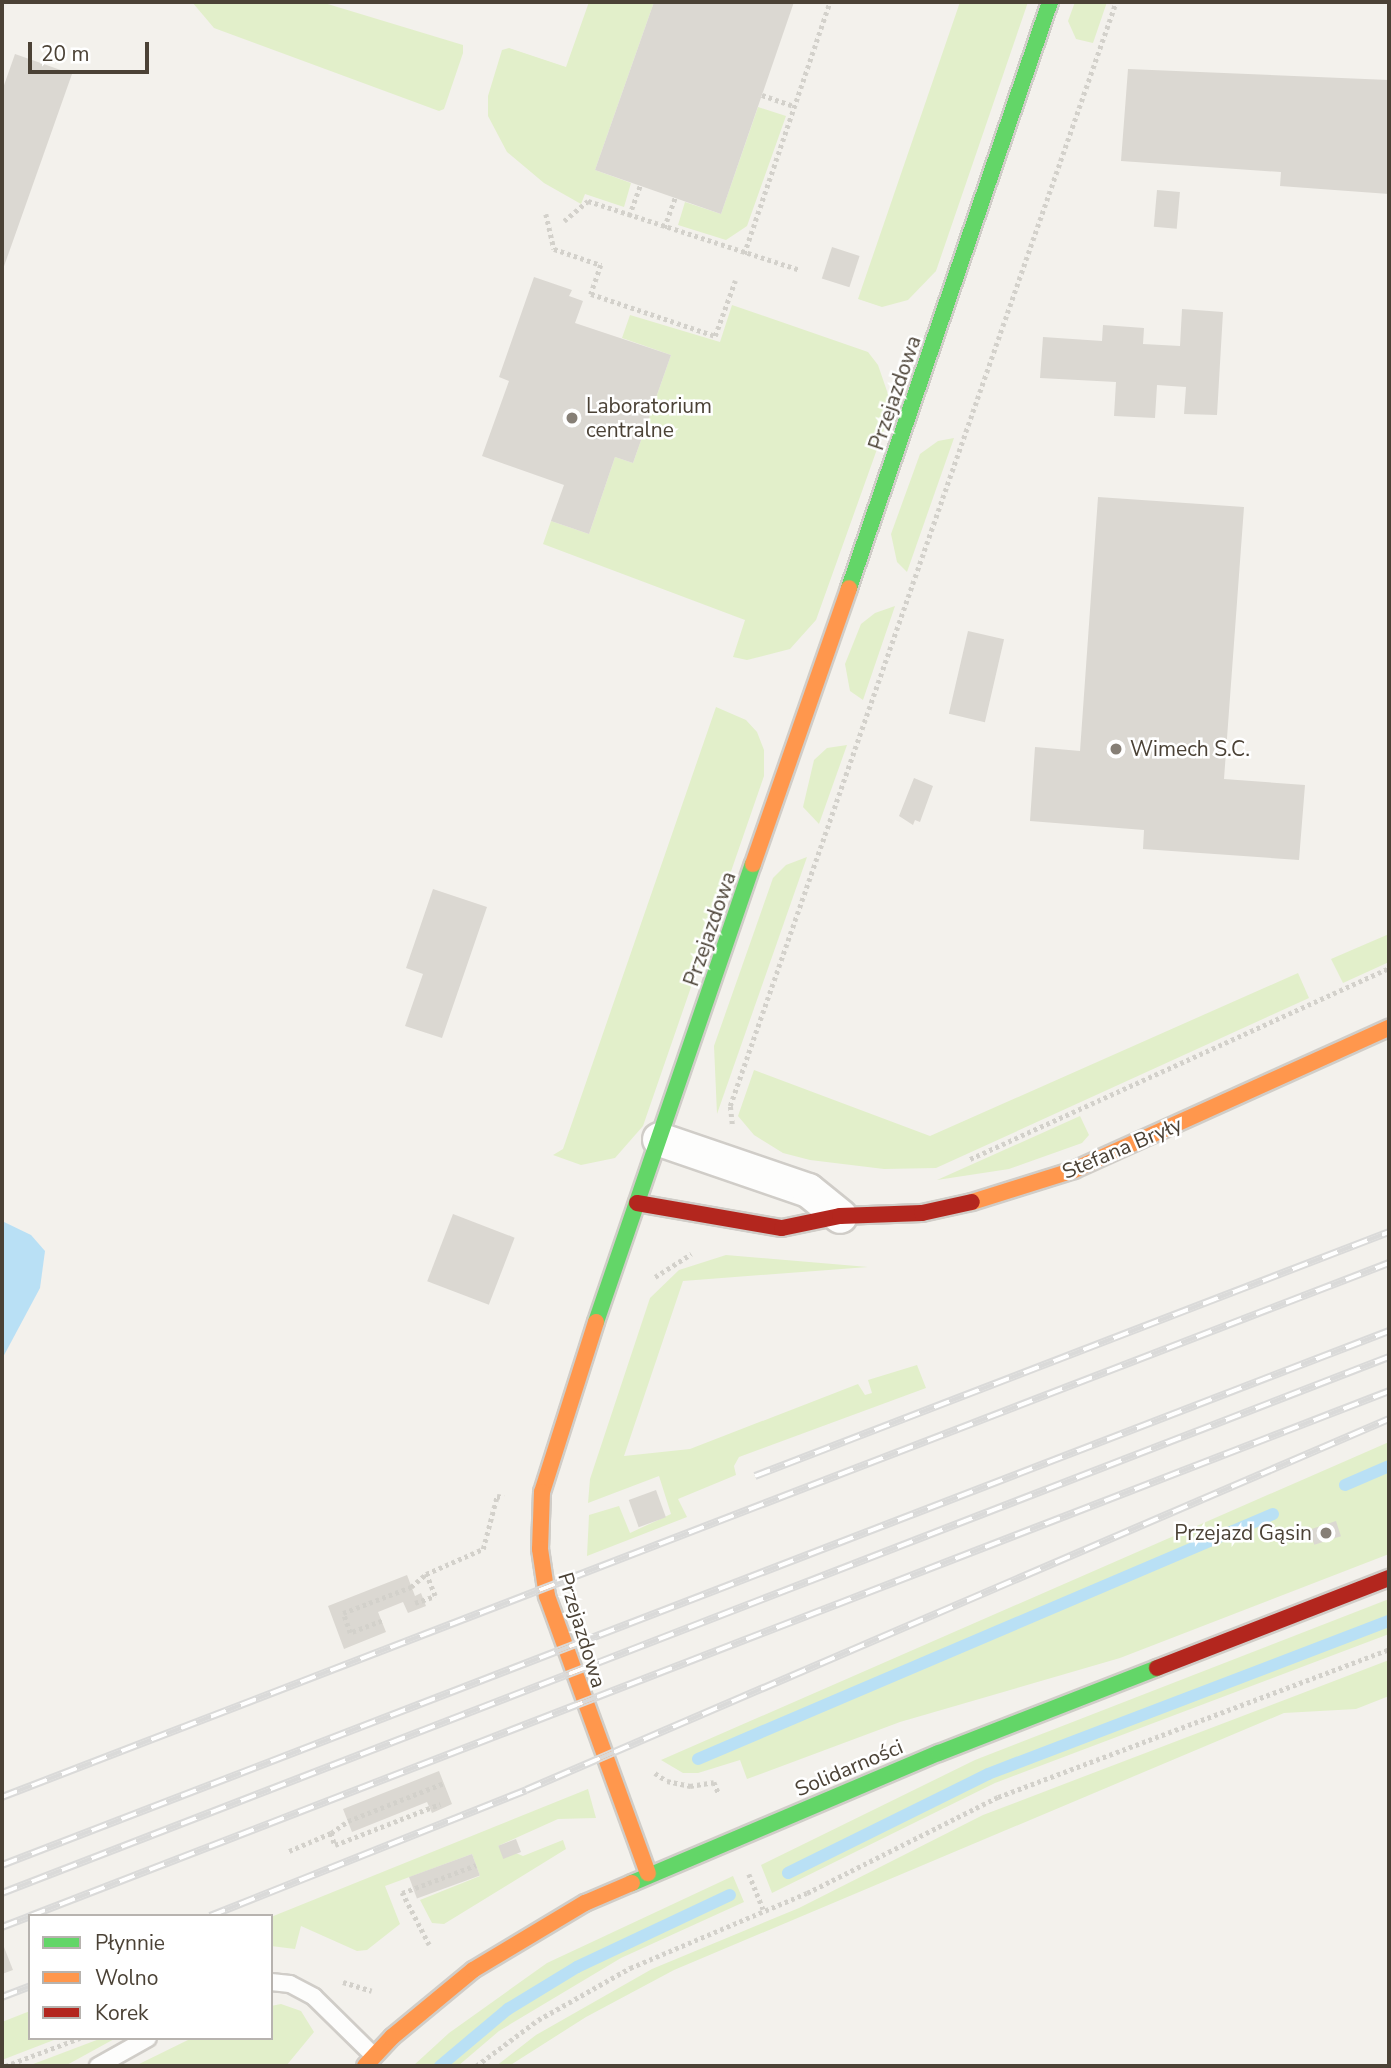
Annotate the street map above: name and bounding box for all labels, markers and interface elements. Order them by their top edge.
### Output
scale bar [32,28,152,72]
text: 20 m [41,40,90,68]
street label: Przejazdowa [864,333,926,453]
place label: Laboratorium centralne [586,393,712,443]
marker: Laboratorium centralne [564,410,580,426]
place label: Wimech S.C. [1130,736,1250,762]
marker: Wimech S.C. [1108,741,1124,757]
street label: Przejazdowa [679,869,741,989]
street label: Stefana Bryły [1058,1111,1186,1185]
place label: Przejazd Gąsin [1174,1520,1312,1546]
marker: Przejazd Gąsin [1318,1525,1334,1541]
street label: Przejazdowa [553,1569,611,1691]
street label: Solidarności [791,1734,907,1802]
legend [28,1914,273,2040]
text: Płynnie [95,1929,165,1957]
text: Wolno [95,1964,158,1992]
text: Korek [95,1999,149,2027]

